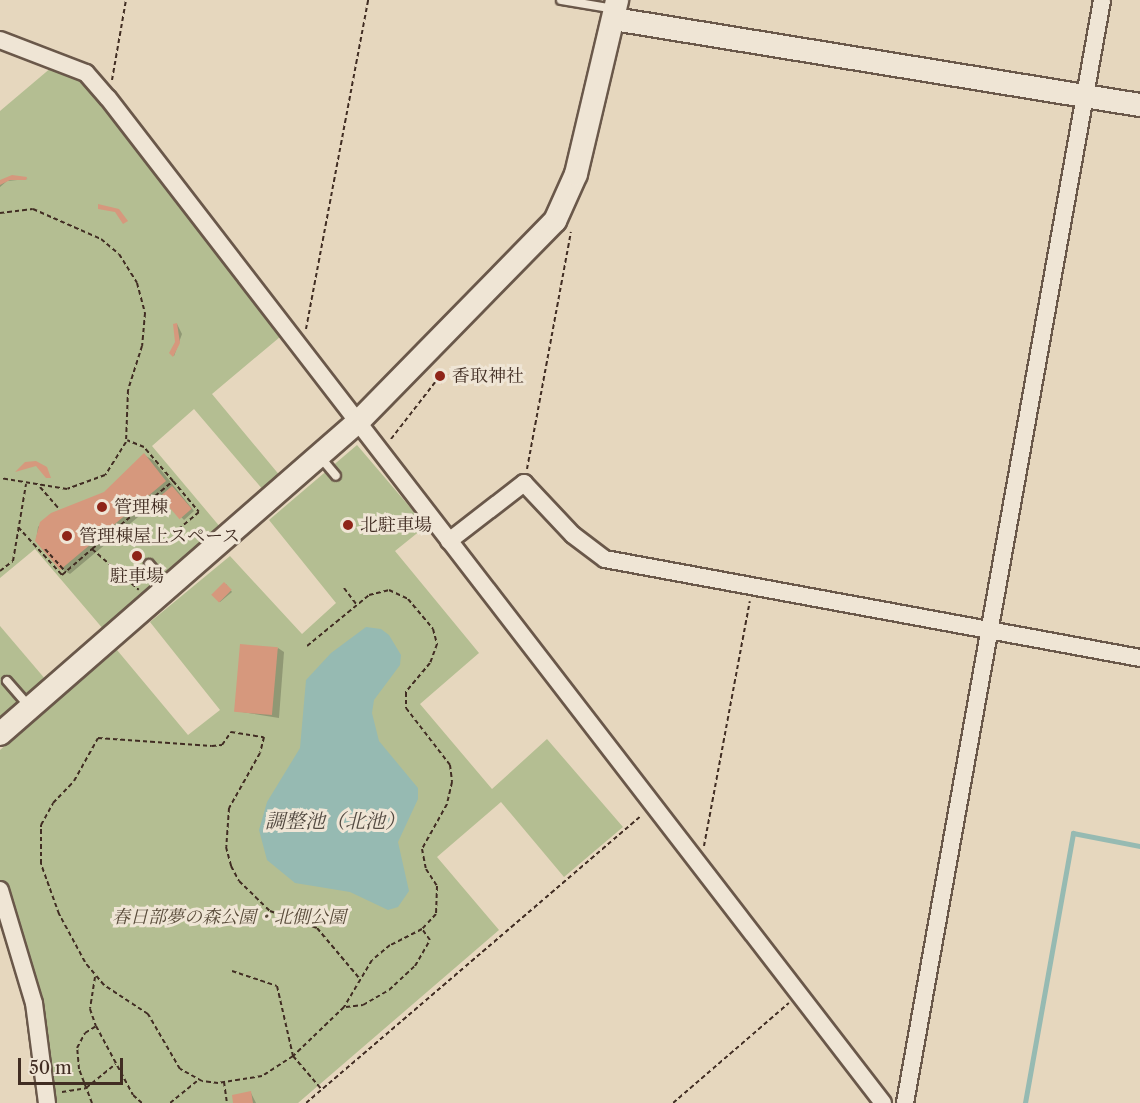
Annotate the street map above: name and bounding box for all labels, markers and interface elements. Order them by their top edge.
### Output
place label: 香取神社 [452,365,524,387]
marker: 香取神社 [433,369,447,383]
place label: 管理棟 [114,496,168,518]
marker: 管理棟 [95,500,109,514]
place label: 北駐車場 [360,514,432,536]
marker: 北駐車場 [341,518,355,532]
place label: 管理棟屋上スペース [79,525,241,547]
marker: 管理棟屋上スペース [60,529,74,543]
marker: 駐車場 [130,549,144,563]
place label: 駐車場 [110,565,164,587]
water label: 調整池（北池） [265,809,405,833]
park label: 春日部夢の森公園・北側公園 [112,906,346,928]
scale bar [21,1046,126,1084]
text: 50 m [29,1057,72,1079]

